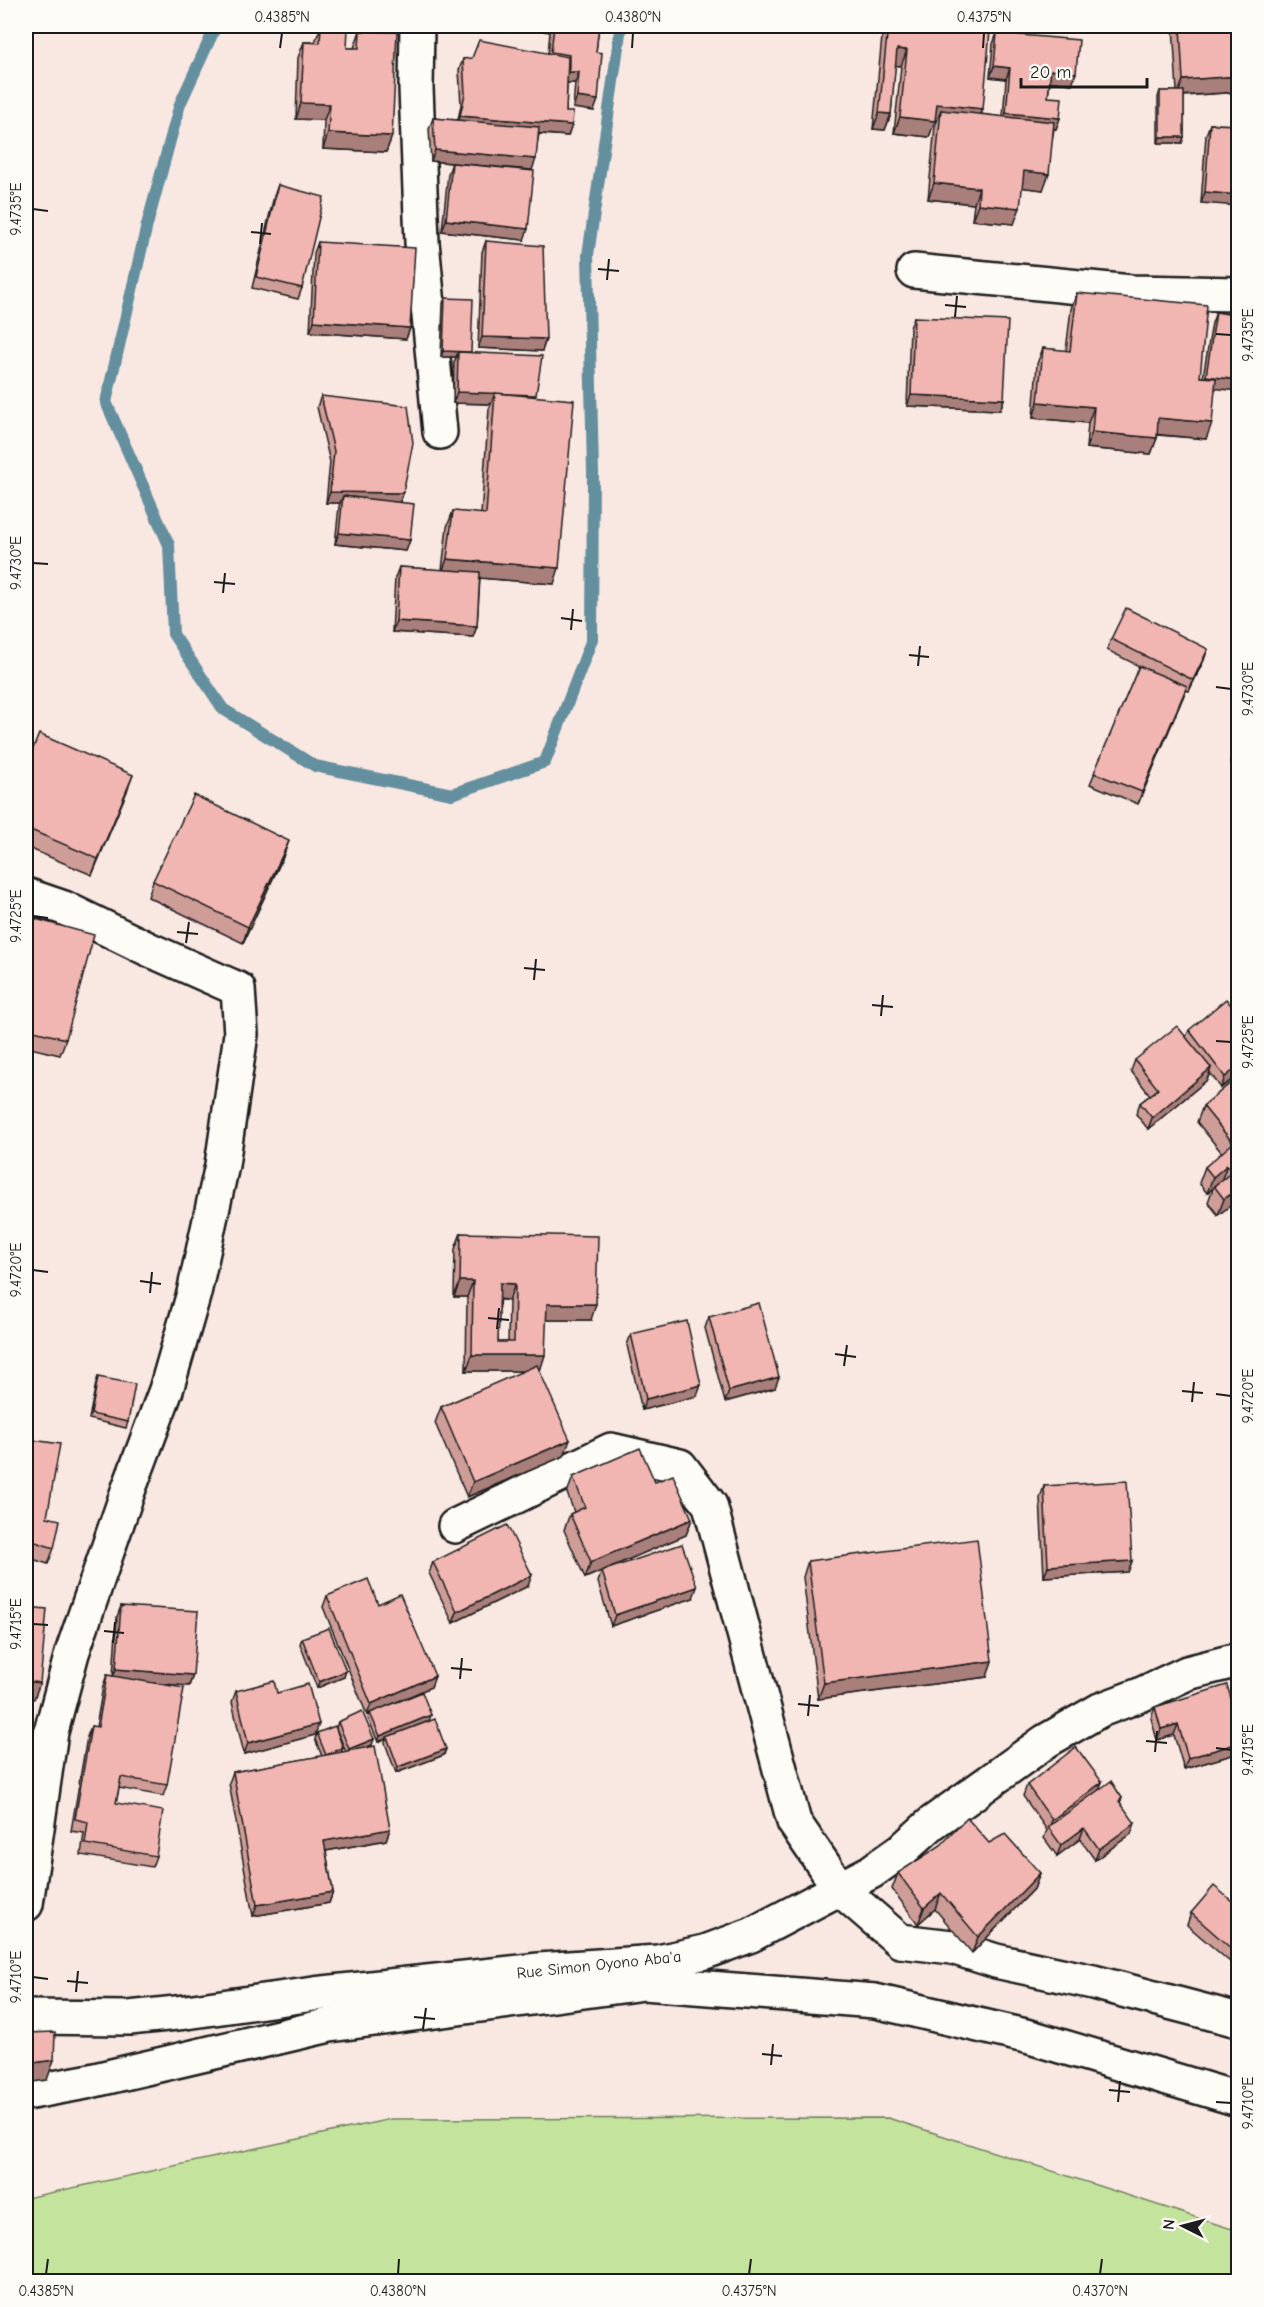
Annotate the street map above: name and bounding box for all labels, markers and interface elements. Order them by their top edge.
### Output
text: 0.4385°N [254,8,310,26]
text: 0.4380°N [605,8,661,26]
text: 0.4375°N [956,8,1012,26]
scale bar [1021,51,1147,89]
text: 20 m [1030,62,1071,83]
text: 9.4735°E [7,182,25,236]
text: 9.4735°E [1239,308,1257,362]
text: 9.4730°E [7,536,25,590]
text: 9.4730°E [1239,662,1257,716]
text: 9.4725°E [7,889,25,943]
text: 9.4725°E [1239,1015,1257,1069]
text: 9.4720°E [7,1243,25,1297]
text: 9.4720°E [1239,1369,1257,1423]
text: 9.4715°E [7,1598,25,1650]
text: 9.4715°E [1239,1724,1257,1776]
street label: Rue Simon Oyono Aba'a [516,1947,682,1983]
text: 9.4710°E [7,1951,25,2003]
text: 9.4710°E [1239,2077,1257,2129]
north arrow [1153,2196,1213,2256]
text: N [1160,2218,1179,2231]
text: 0.4385°N [18,2282,74,2300]
text: 0.4380°N [370,2282,426,2300]
text: 0.4375°N [721,2282,777,2300]
text: 0.4370°N [1072,2282,1128,2300]

